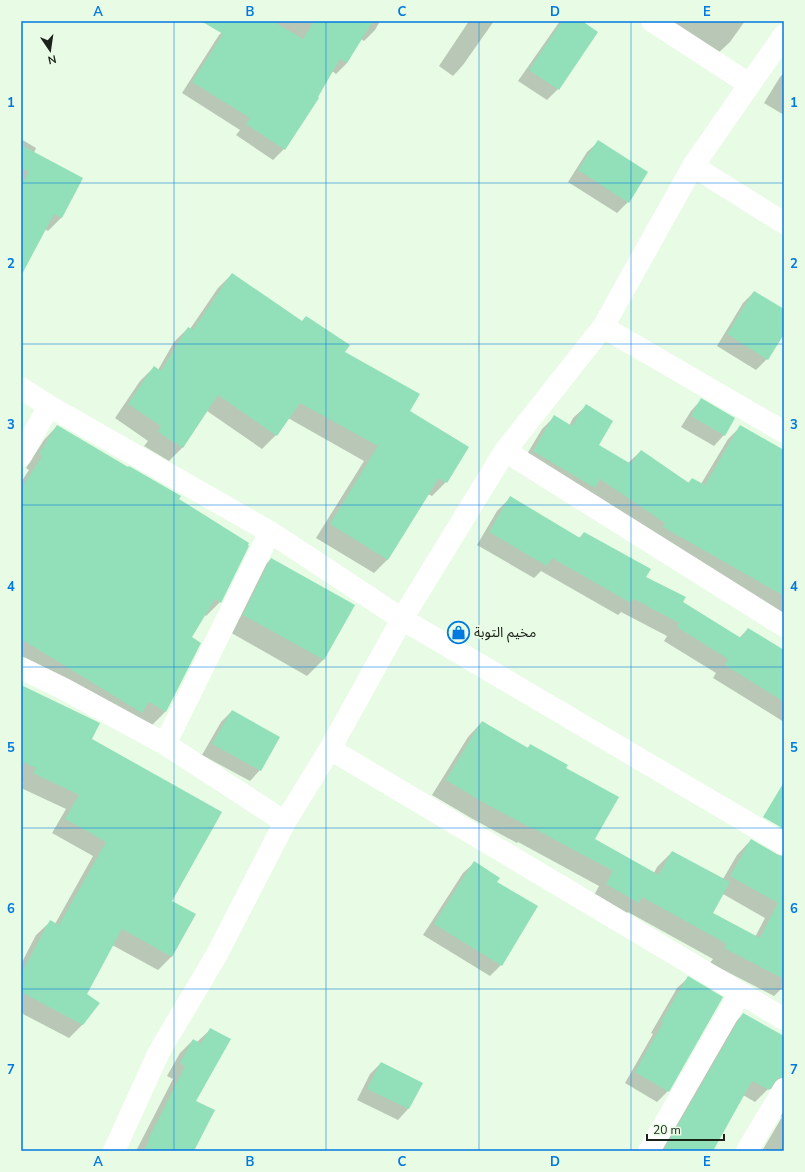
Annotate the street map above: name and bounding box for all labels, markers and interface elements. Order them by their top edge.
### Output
text: A [93,3,103,21]
text: B [246,3,255,21]
text: C [398,3,407,21]
text: D [550,3,560,21]
text: E [703,3,711,21]
north arrow [30,30,70,70]
text: N [46,51,58,67]
text: 1 [7,94,15,112]
text: 1 [790,94,798,112]
text: 2 [7,255,15,273]
text: 2 [790,255,798,273]
text: 3 [7,416,15,434]
text: 3 [790,416,798,434]
text: 4 [7,578,15,596]
text: 4 [790,578,798,596]
shop icon: مخيم التوبة [446,619,472,645]
place label: مخيم التوبة [474,623,536,643]
text: 5 [7,739,15,757]
text: 5 [790,739,798,757]
text: 6 [7,900,15,918]
text: 6 [790,900,798,918]
text: 7 [7,1061,15,1079]
text: 7 [790,1061,798,1079]
scale bar [647,1116,724,1142]
text: 20 m [653,1122,681,1138]
text: A [93,1153,103,1171]
text: B [246,1153,255,1171]
text: C [398,1153,407,1171]
text: D [550,1153,560,1171]
text: E [703,1153,711,1171]

